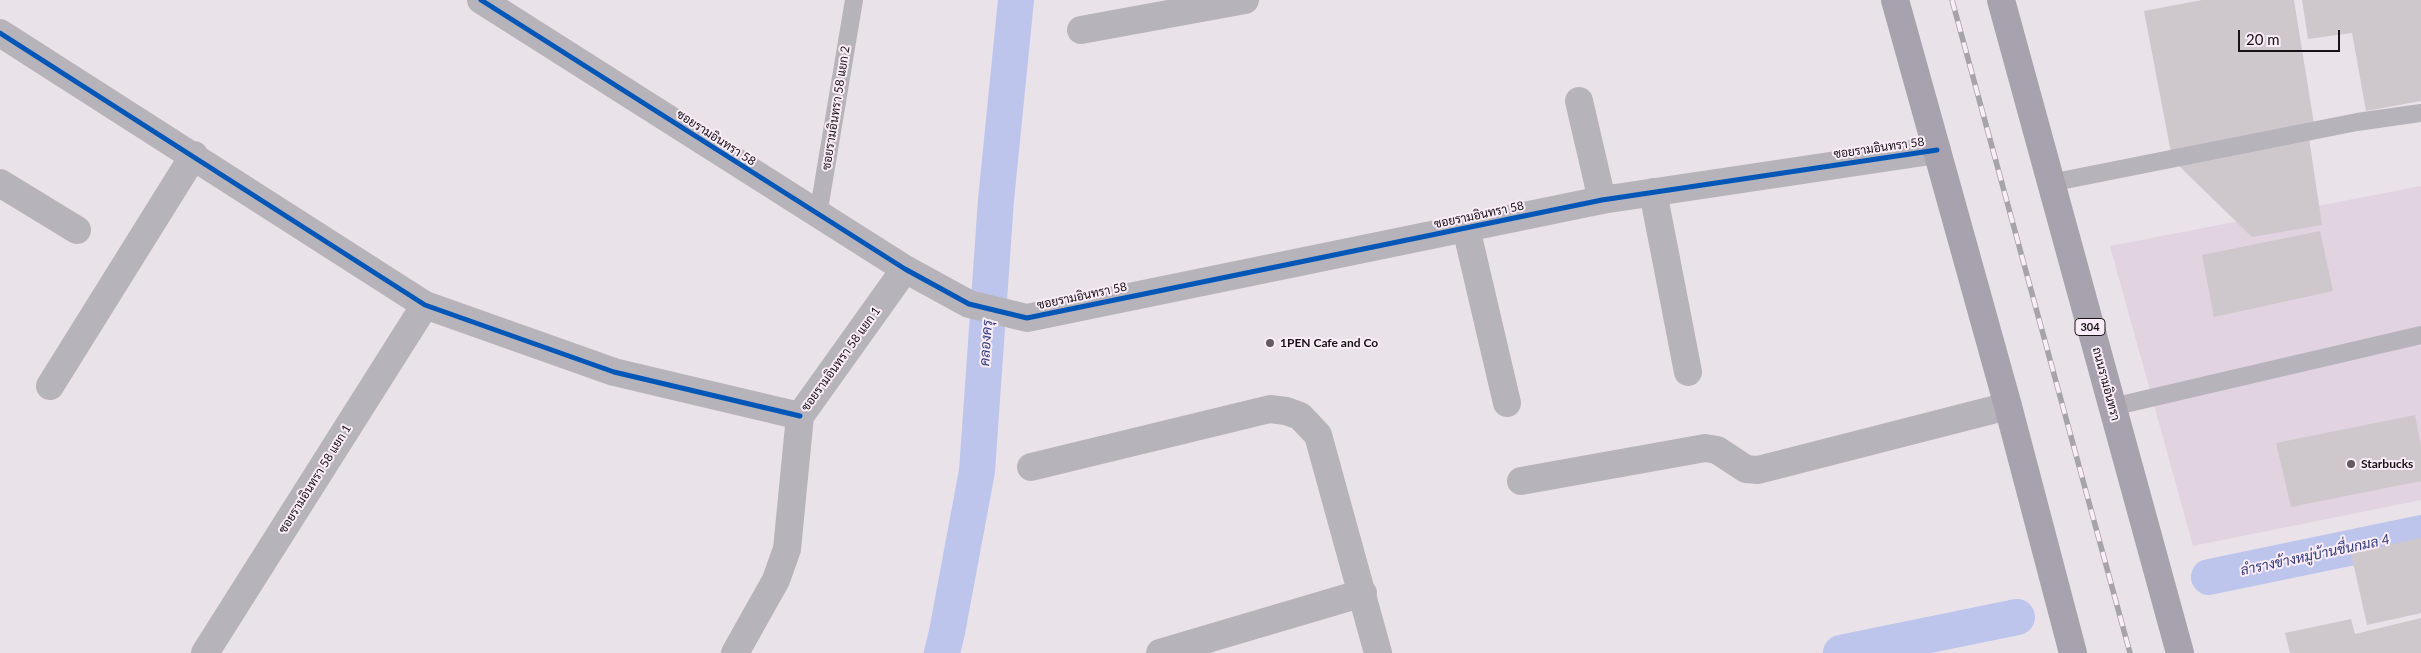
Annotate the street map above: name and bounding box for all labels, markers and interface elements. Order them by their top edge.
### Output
scale bar [2241,20,2344,52]
text: 20 m [2246,30,2280,48]
street label: ซอยรามอินทรา 58 แยก 2 [819,45,853,171]
street label: ซอยรามอินทรา 58 [674,107,758,169]
street label: ซอยรามอินทรา 58 [1833,135,1925,161]
street label: ซอยรามอินทรา 58 [1433,198,1525,232]
street label: ซอยรามอินทรา 58 [1036,279,1128,313]
street label: ซอยรามอินทรา 58 แยก 1 [798,304,884,414]
road number: 304 [2075,318,2105,336]
water label: คลองครุ [976,319,996,367]
place label: 1PEN Cafe and Co [1280,336,1378,350]
marker: 1PEN Cafe and Co [1264,337,1276,349]
street label: ถนนรามอินทรา [2089,346,2123,422]
street label: ซอยรามอินทรา 58 แยก 1 [276,422,354,536]
place label: Starbucks [2361,457,2413,471]
marker: Starbucks [2345,458,2357,470]
water label: ลำรางข้างหมู่บ้านชื่นกมล 4 [2239,531,2391,579]

